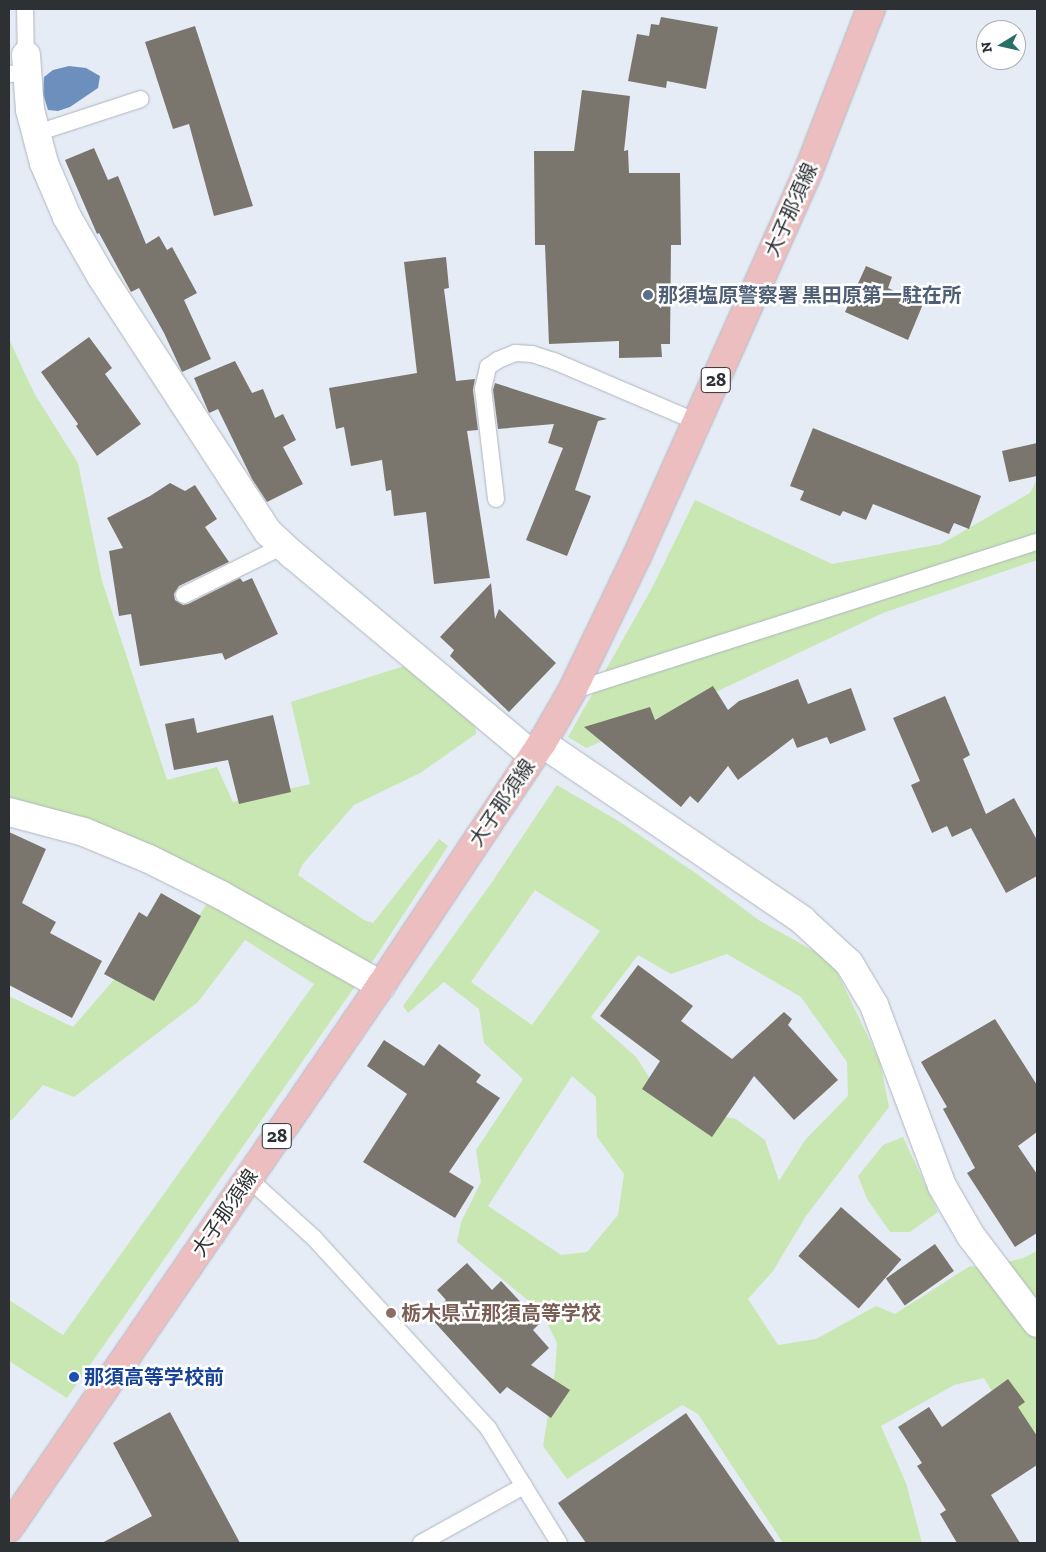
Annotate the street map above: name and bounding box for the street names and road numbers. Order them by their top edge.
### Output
street label: 大子那須線 [760,159,822,261]
road number: 28 [700,364,732,396]
street label: 大子那須線 [464,755,540,851]
road number: 28 [261,1120,293,1152]
street label: 大子那須線 [187,1165,263,1261]

